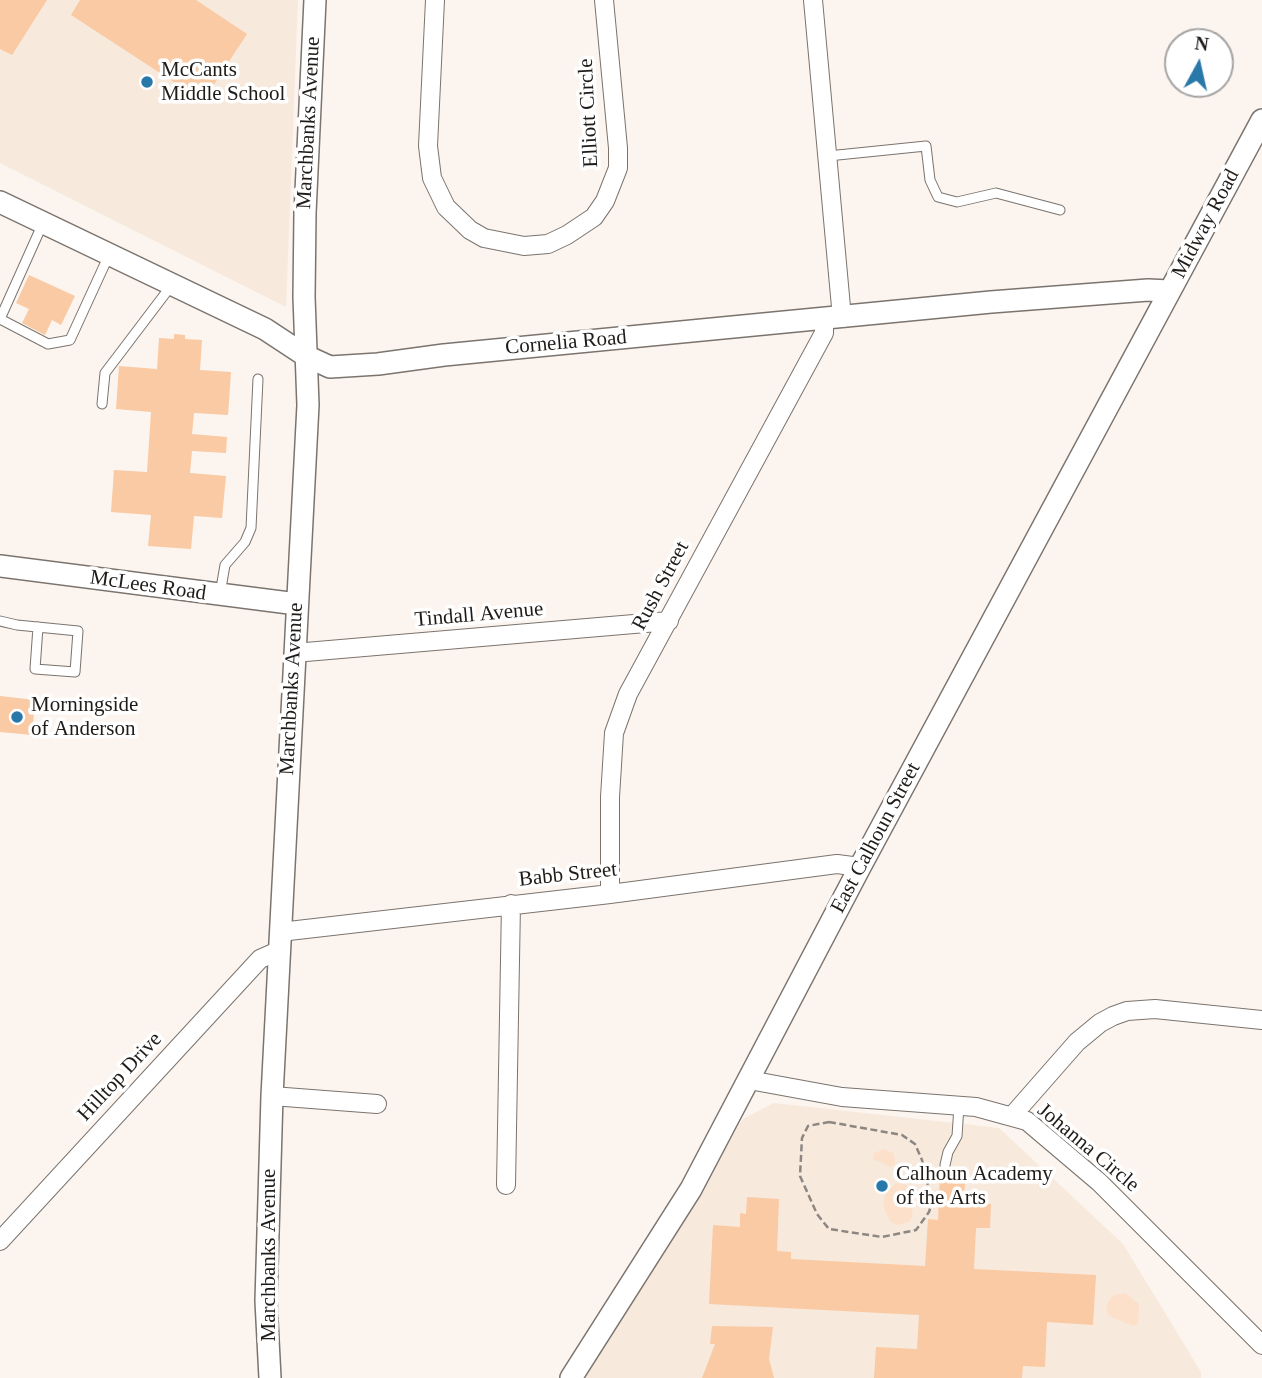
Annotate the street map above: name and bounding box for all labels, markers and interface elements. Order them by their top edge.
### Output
north arrow [1164,28,1234,98]
text: N [1193,32,1210,55]
street label: Marchbanks Avenue [292,36,326,210]
place label: McCants Middle School [161,57,285,107]
street label: Elliott Circle [574,58,604,168]
marker: McCants Middle School [139,74,155,90]
street label: Midway Road [1167,165,1245,283]
street label: Cornelia Road [504,325,628,361]
street label: Rush Street [627,537,695,635]
street label: McLees Road [88,565,208,607]
street label: Tindall Avenue [414,597,544,633]
street label: Marchbanks Avenue [275,602,309,776]
place label: Morningside of Anderson [31,692,138,742]
marker: Morningside of Anderson [9,709,25,725]
street label: East Calhoun Street [826,758,926,918]
street label: Babb Street [518,857,618,893]
street label: Hilltop Drive [72,1027,168,1127]
street label: Johanna Circle [1032,1098,1144,1198]
place label: Calhoun Academy of the Arts [896,1161,1053,1211]
street label: Marchbanks Avenue [256,1169,282,1341]
marker: Calhoun Academy of the Arts [874,1178,890,1194]

